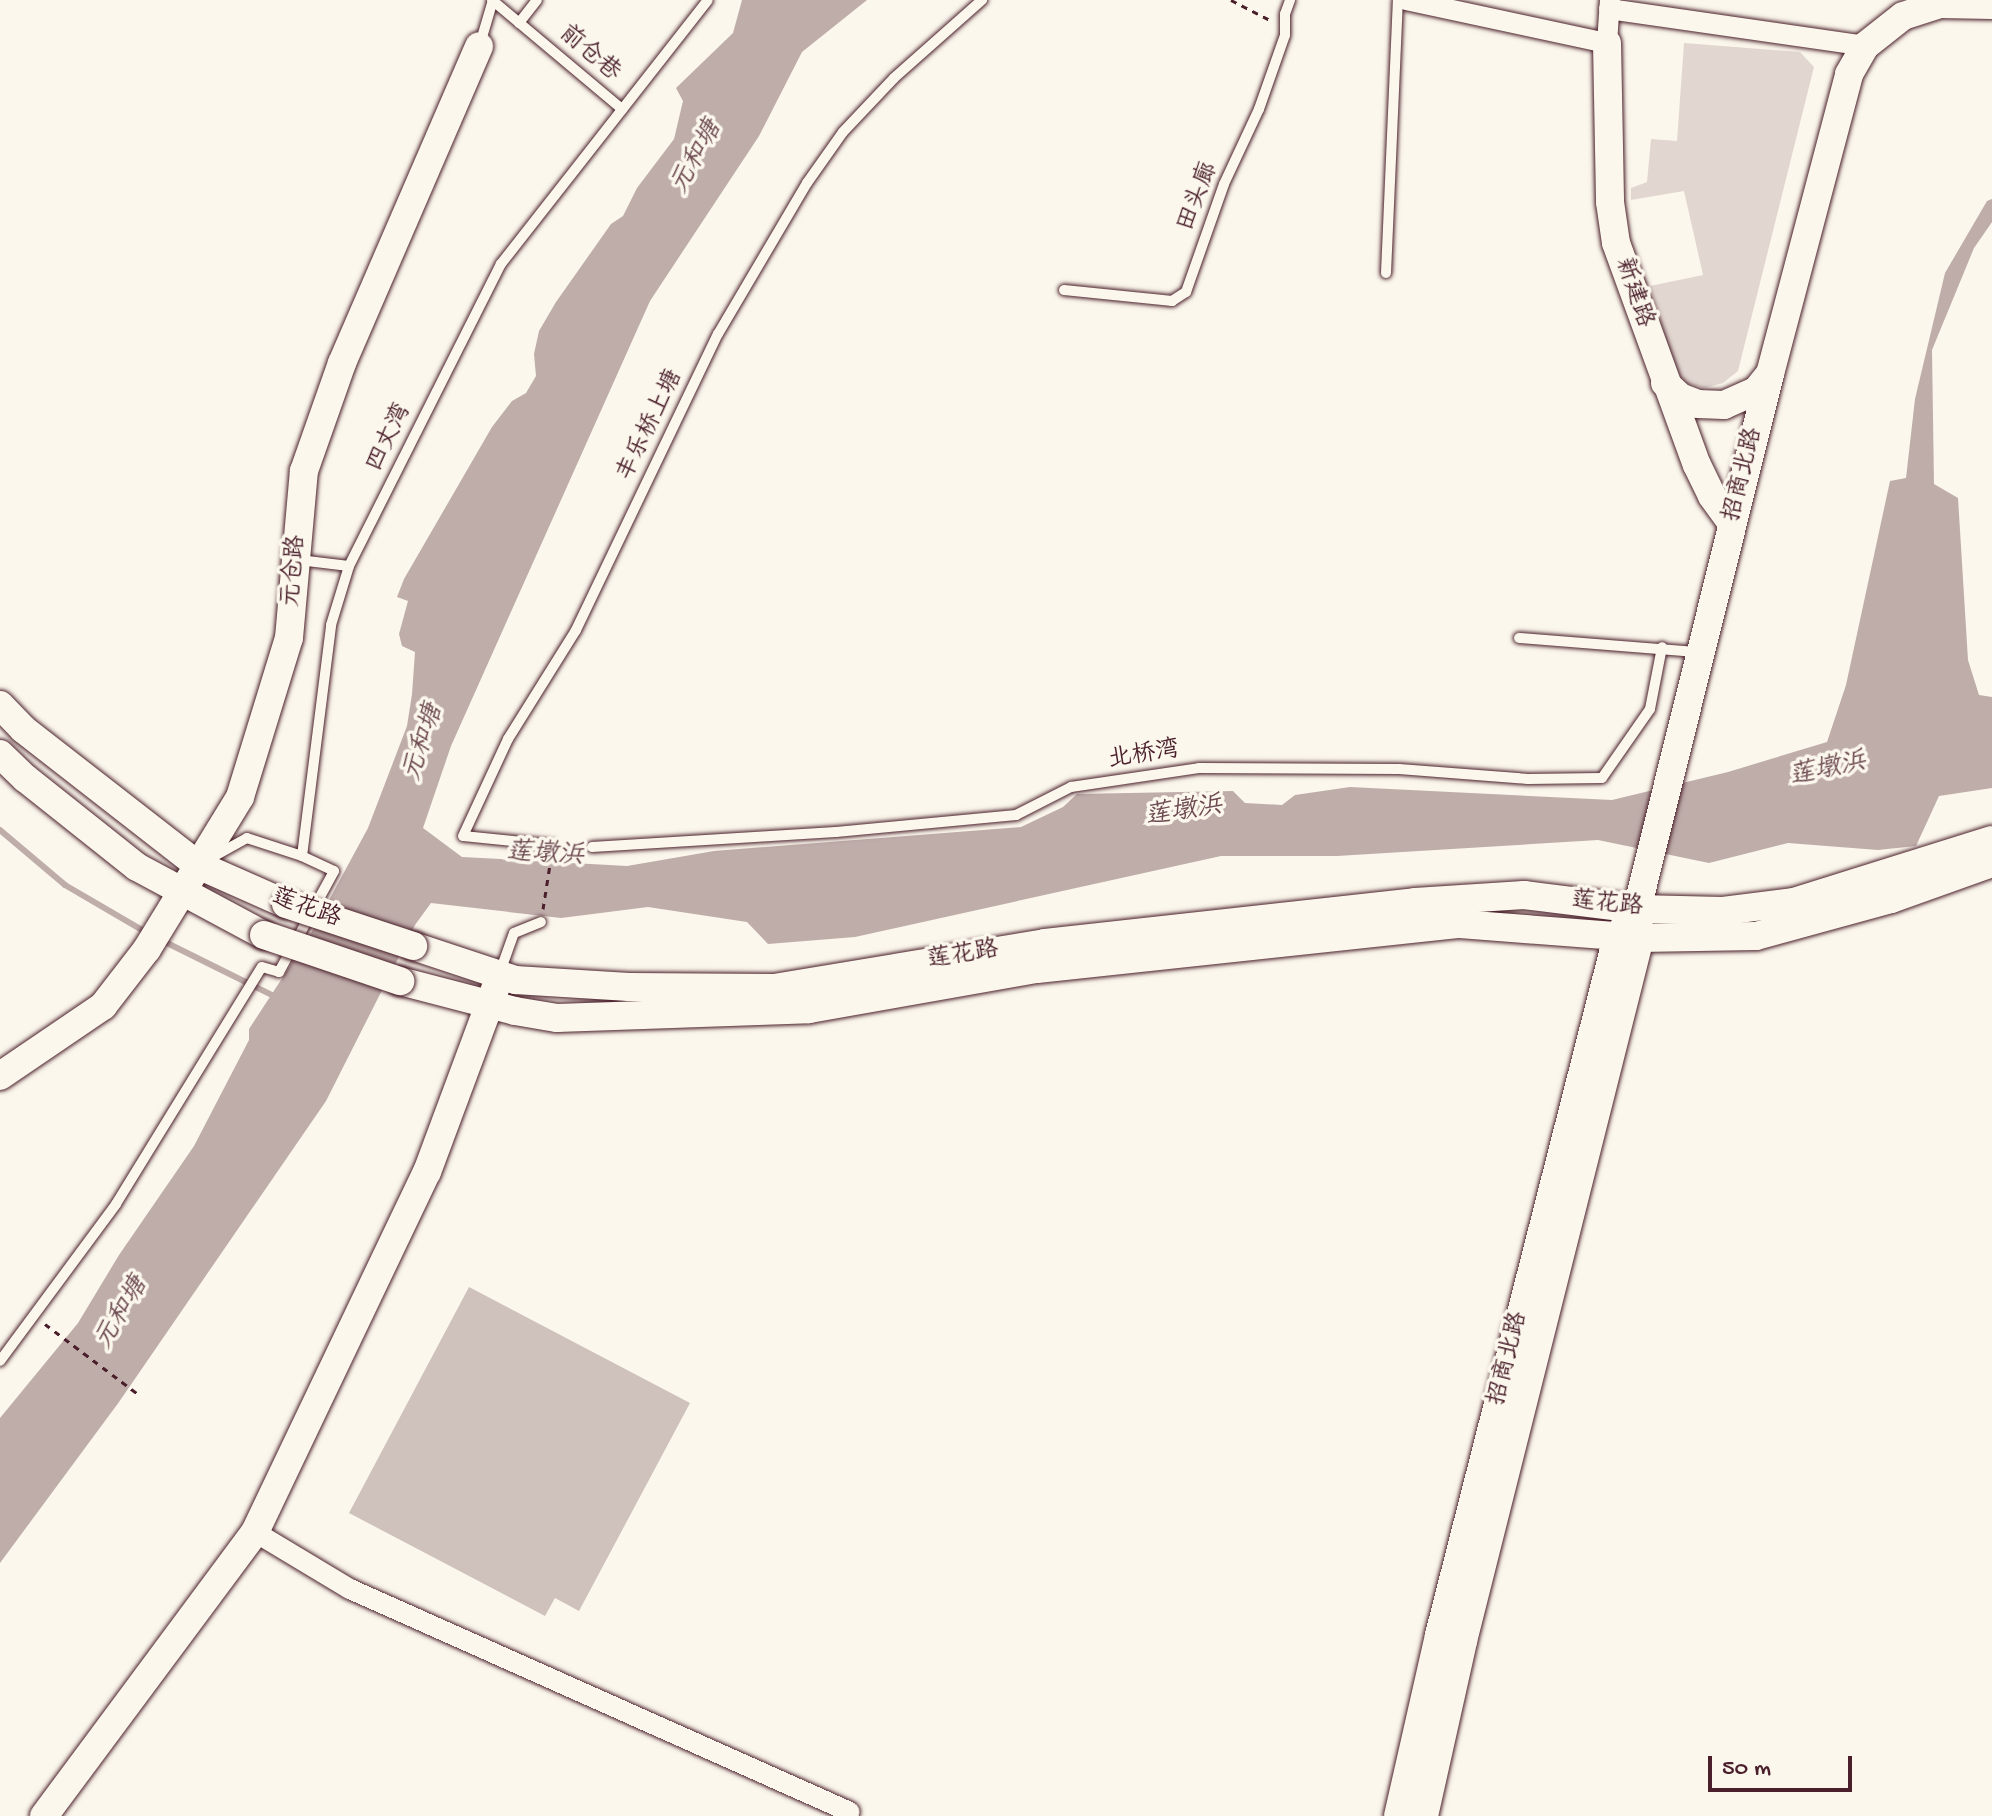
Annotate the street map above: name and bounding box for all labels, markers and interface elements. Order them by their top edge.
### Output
street label: 前仓巷 [552,20,626,88]
water label: 元和塘 [665,116,731,200]
street label: 田头廊 [1173,158,1225,236]
street label: 新建路 [1608,254,1658,332]
street label: 丰乐桥上塘 [612,366,690,486]
street label: 四丈湾 [361,399,419,477]
street label: 招商北路 [1718,425,1770,525]
street label: 元仓路 [278,534,312,608]
water label: 元和塘 [398,701,452,785]
street label: 北桥湾 [1106,736,1182,776]
water label: 莲墩浜 [1787,748,1869,794]
water label: 莲墩浜 [1143,791,1225,835]
water label: 莲墩浜 [505,838,585,874]
street label: 莲花路 [267,883,345,935]
street label: 莲花路 [1570,887,1644,923]
street label: 莲花路 [925,936,1001,976]
water label: 元和塘 [90,1273,156,1355]
street label: 招商北路 [1483,1309,1535,1409]
scale bar [1712,1740,1856,1790]
text: 50 m [1722,1755,1771,1784]

